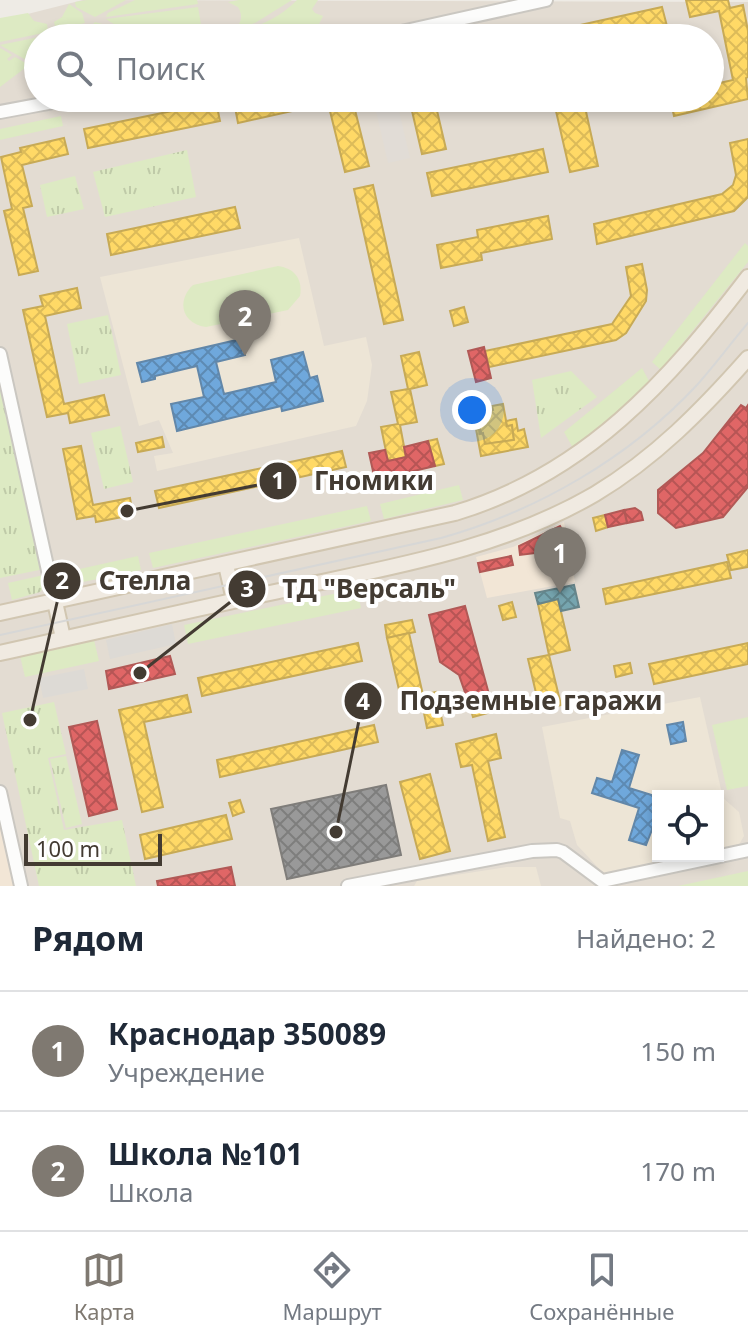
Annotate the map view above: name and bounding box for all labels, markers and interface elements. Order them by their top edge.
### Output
search box [24,24,724,112]
icon: search [52,46,96,90]
text: Поиск [116,48,205,89]
pin: 2 [219,290,271,356]
your location [452,390,492,430]
callout: Гномики [258,456,450,506]
text: Гномики [314,462,434,498]
text: 1 [271,463,285,496]
pin: 1 [534,527,586,593]
callout: Стелла [42,556,207,606]
text: Стелла [99,562,191,598]
text: 2 [55,563,69,596]
callout: ТД "Версаль" [227,564,472,614]
text: ТД "Версаль" [282,570,456,606]
text: 3 [240,571,254,604]
callout: Подземные гаражи [343,676,679,726]
text: Подземные гаражи [399,682,663,718]
text: 4 [356,684,370,717]
map controls [652,790,724,862]
button: locate [652,790,724,862]
scale bar [24,830,162,866]
text: 100 m [36,833,100,863]
text: Рядом [32,915,145,961]
text: Найдено: 2 [576,920,716,956]
text: Краснодар 350089 [108,1013,386,1054]
text: 1 [51,1033,65,1069]
text: 150 m [640,1033,716,1069]
text: Учреждение [108,1054,265,1090]
text: Школа №101 [108,1133,303,1174]
text: 2 [51,1153,65,1189]
text: 170 m [640,1153,716,1189]
text: Школа [108,1174,193,1210]
tab: Карта [74,1248,135,1326]
tab: Маршрут [282,1248,382,1326]
tab: Сохранённые [529,1248,674,1326]

